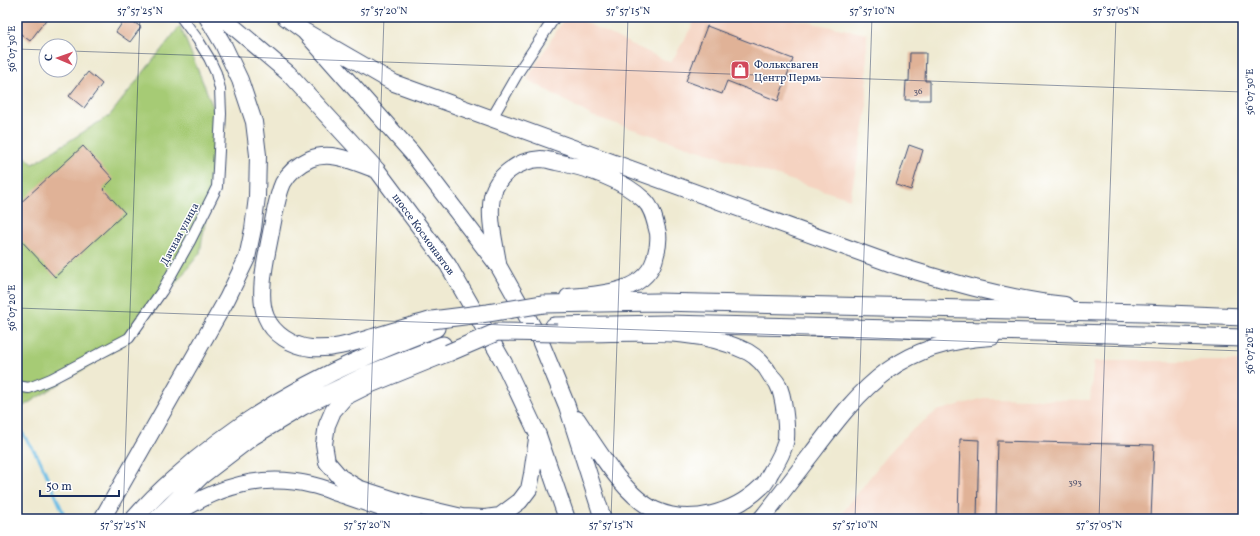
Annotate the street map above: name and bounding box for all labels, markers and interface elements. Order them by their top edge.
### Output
text: 57°57'25"N [117,4,164,18]
text: 57°57'20"N [361,4,408,18]
text: 57°57'15"N [606,4,651,18]
text: 57°57'10"N [849,4,895,18]
text: 57°57'05"N [1093,4,1140,18]
text: 56°07'30"E [5,26,19,72]
north arrow [38,38,78,78]
text: С [42,54,57,62]
place label: Фольксваген Центр Пермь [754,58,822,86]
shop icon: Фольксваген Центр Пермь [729,59,751,81]
text: 56°07'30"E [1243,69,1257,115]
house number: 36 [913,85,923,98]
street label: шоссе Космонавтов [388,191,458,279]
street label: Дачная улица [157,200,203,269]
text: 56°07'20"E [5,285,19,331]
text: 56°07'20"E [1243,328,1257,374]
scale bar [40,472,119,498]
house number: 393 [1068,476,1082,489]
text: 50 m [46,479,72,495]
text: 57°57'25"N [100,518,147,532]
text: 57°57'20"N [344,518,391,532]
text: 57°57'15"N [589,518,634,532]
text: 57°57'10"N [832,518,878,532]
text: 57°57'05"N [1076,518,1123,532]

